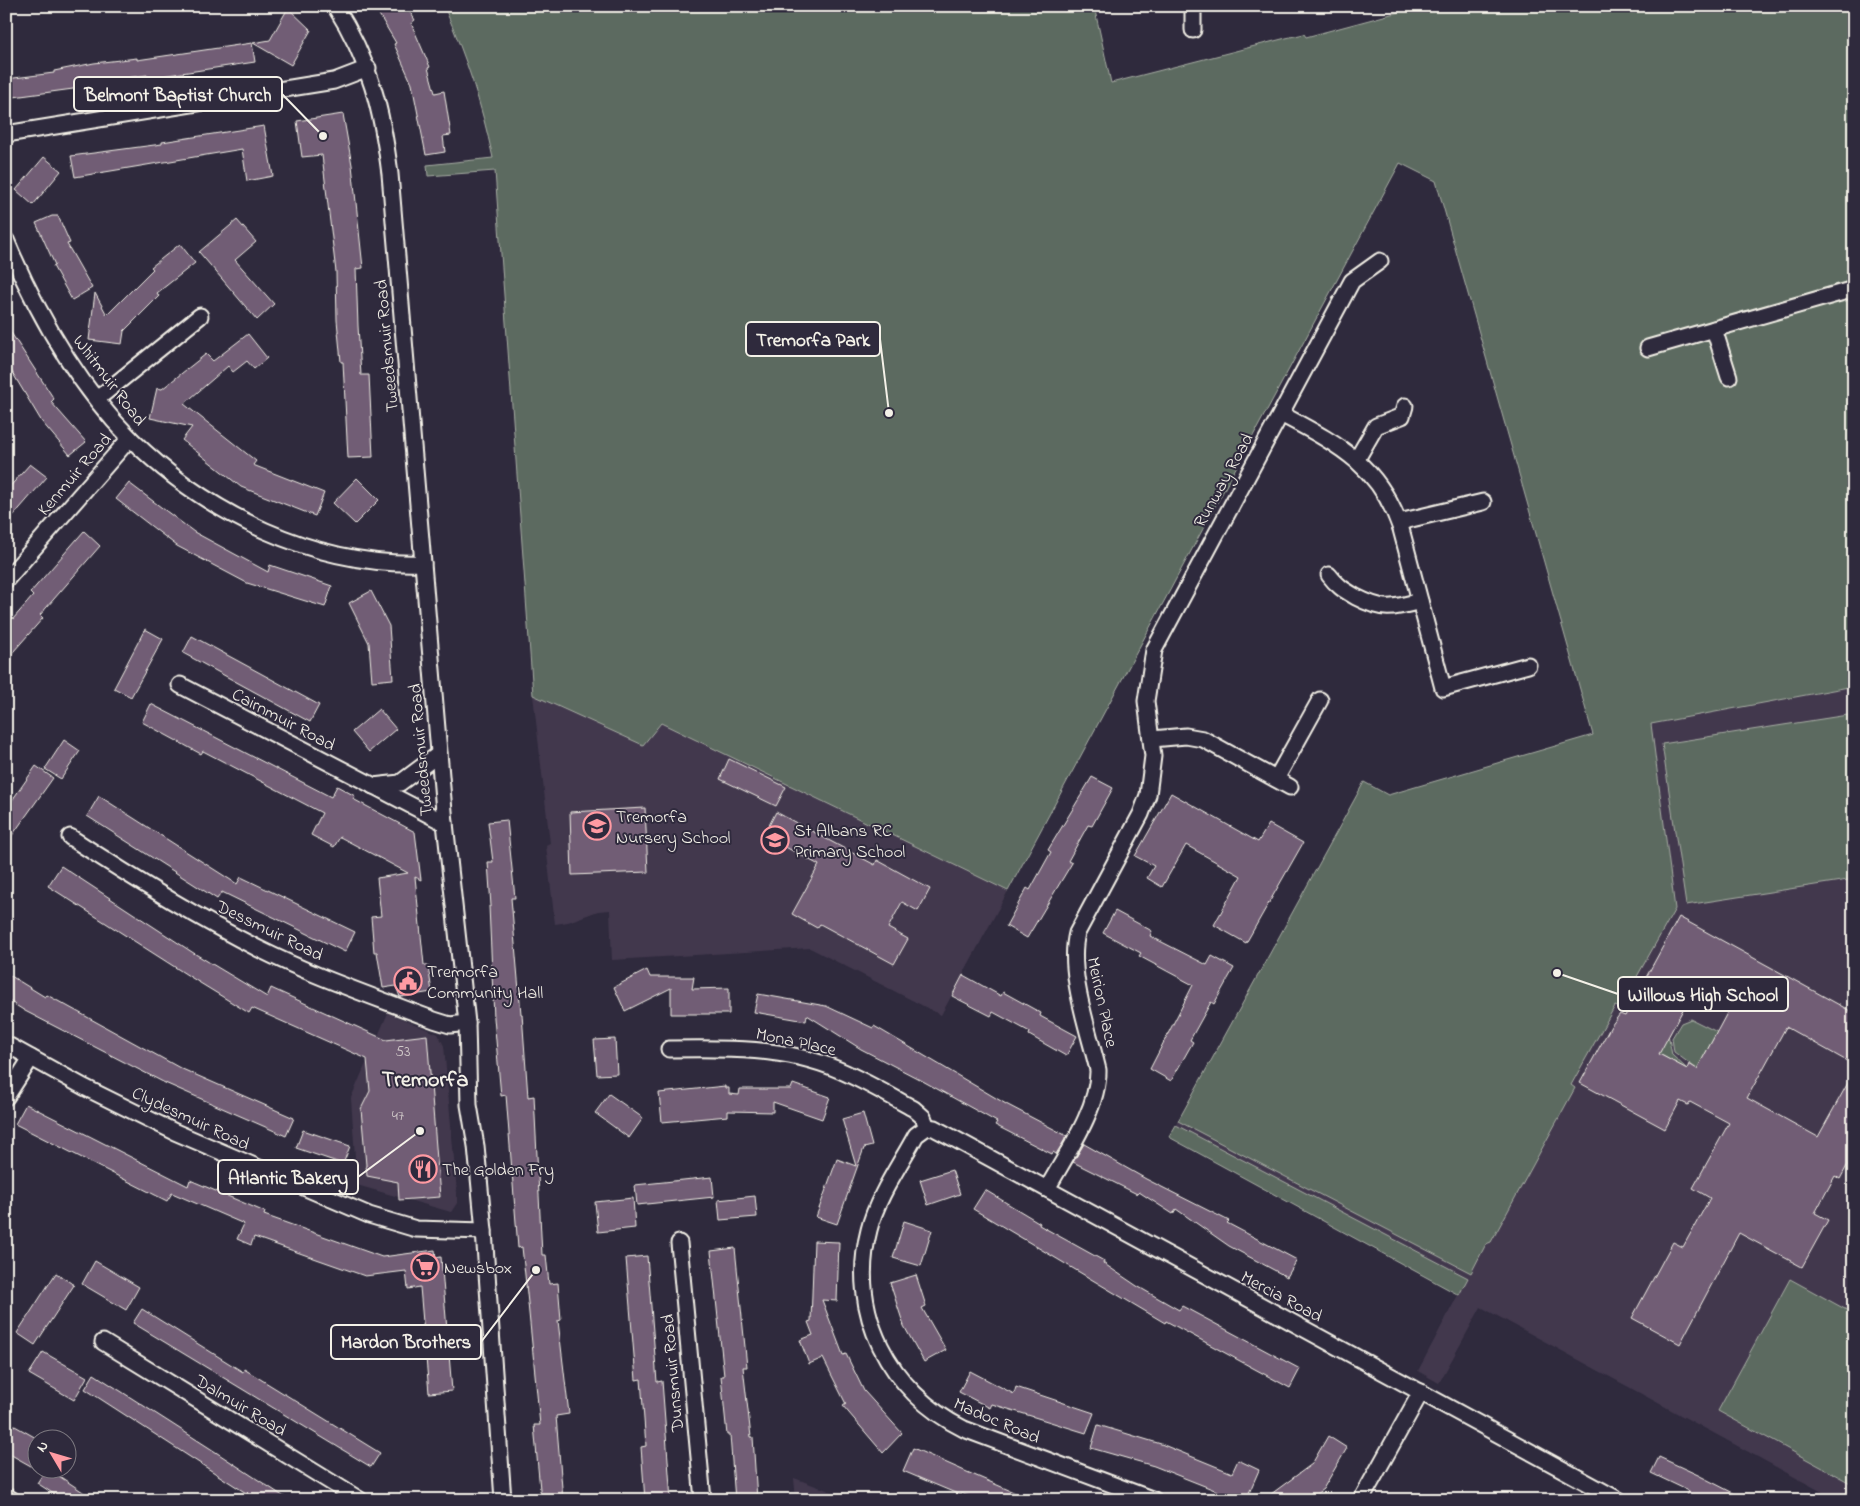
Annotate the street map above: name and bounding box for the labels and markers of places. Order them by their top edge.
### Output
callout: Belmont Baptist Church [74,77,282,111]
callout: Tremorfa Park [746,322,880,356]
place label: Tremorfa Nursery School [616,805,731,852]
school or university icon: Tremorfa Nursery School [582,811,612,841]
place label: St Albans RC Primary School [794,819,905,866]
school or university icon: St Albans RC Primary School [760,825,790,855]
place label: Tremorfa Community Hall [427,960,543,1007]
public building icon: Tremorfa Community Hall [393,966,423,996]
callout: Willows High School [1618,977,1788,1011]
restaurant icon: The Golden Fry [408,1154,438,1184]
place label: The Golden Fry [442,1158,554,1184]
callout: Atlantic Bakery [218,1160,358,1194]
supermarket icon: Newsbox [410,1252,440,1282]
place label: Newsbox [444,1256,512,1282]
callout: Mardon Brothers [331,1325,481,1359]

